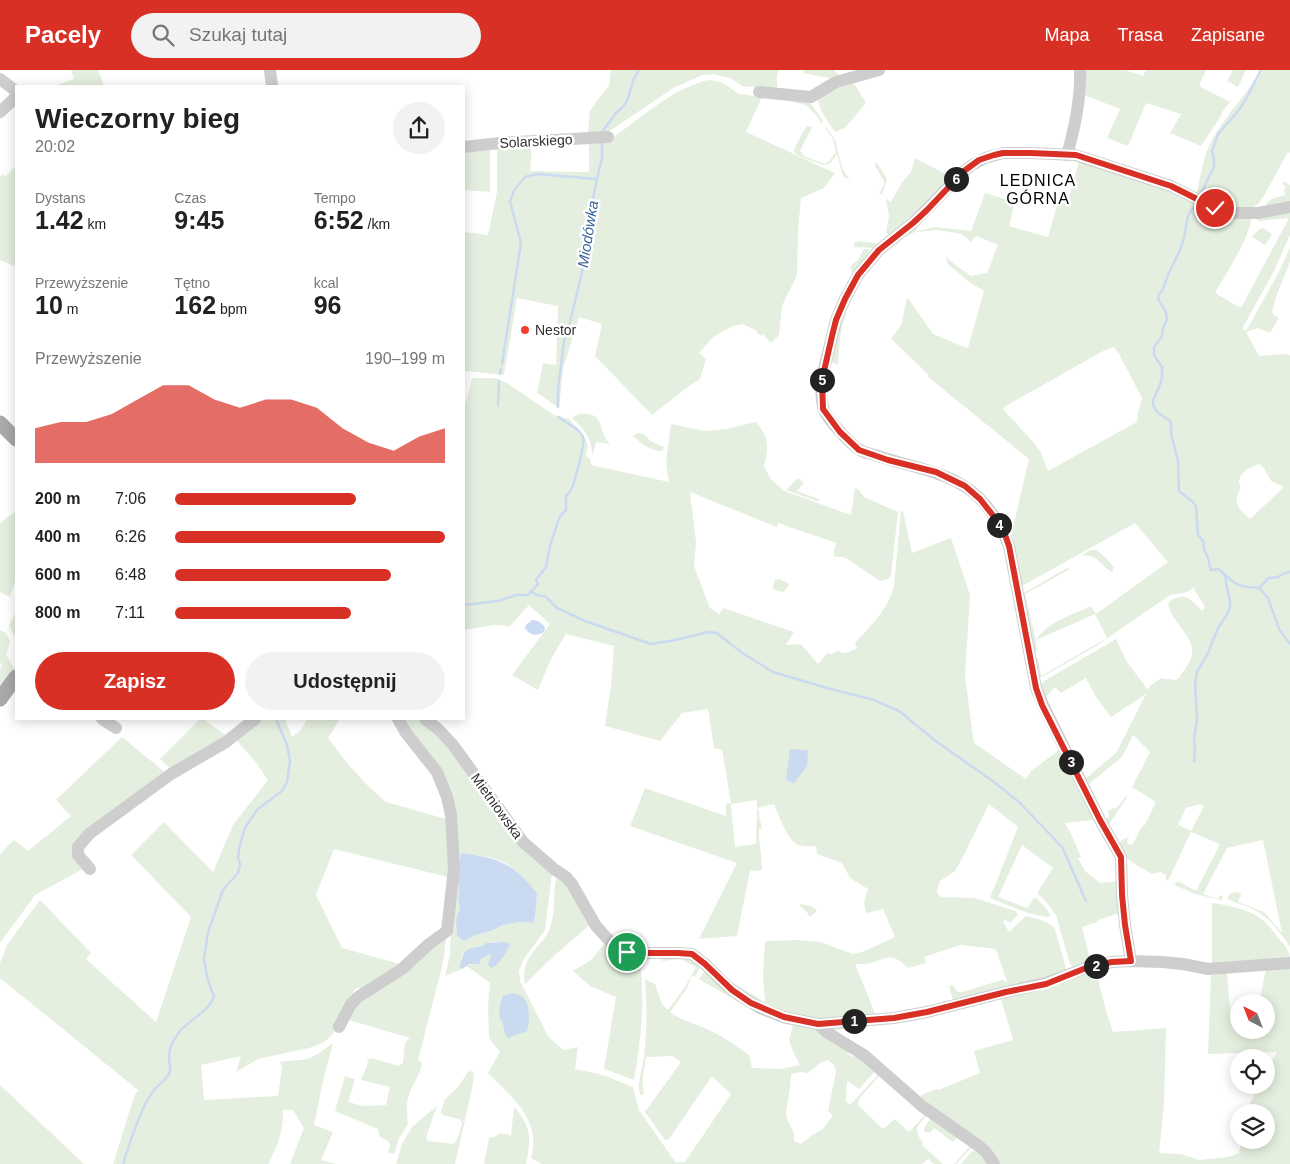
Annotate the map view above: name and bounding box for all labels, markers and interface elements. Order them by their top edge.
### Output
search box [131,13,481,58]
text: Pacely [25,21,101,48]
icon: search [149,21,177,49]
text: Szukaj tutaj [189,24,287,45]
text: Mapa [1045,25,1090,45]
text: Trasa [1118,25,1163,45]
text: Zapisane [1191,25,1265,45]
button: share [393,102,445,154]
text: Wieczorny bieg [35,103,240,134]
street label: Solarskiego [499,131,573,151]
text: 20:02 [35,138,75,155]
pin: 6 [944,166,968,192]
text: 6 [953,171,960,187]
district label: LEDNICA GÓRNA [1000,172,1076,207]
pin [1194,187,1236,229]
text: Dystans [35,190,86,206]
text: Czas [174,190,206,206]
text: Tempo [314,190,356,206]
icon: check [1201,194,1229,222]
water label: Miodówka [574,199,601,269]
text: 1.42 [35,206,84,234]
text: 9:45 [174,206,224,234]
text: 6:52 [314,206,364,234]
text: km [84,216,106,232]
text: /km [364,216,390,232]
text: Przewyższenie [35,275,128,291]
text: Tętno [174,275,210,291]
text: kcal [314,275,339,291]
text: 10 [35,291,63,319]
text: 162 [174,291,216,319]
text: 96 [314,291,341,319]
text: m [63,301,78,317]
text: bpm [216,301,247,317]
place label: Nestor [535,322,577,338]
marker: Nestor [519,324,531,336]
text: Przewyższenie [35,350,142,367]
text: 190–199 m [365,350,445,367]
pin: 5 [810,368,834,392]
text: 5 [819,372,826,388]
text: 200 m [35,490,80,507]
text: 7:06 [115,490,146,507]
pin: 4 [986,512,1012,538]
text: 4 [996,517,1003,533]
text: 400 m [35,528,80,545]
text: 6:26 [115,528,146,545]
text: 600 m [35,566,80,583]
text: 6:48 [115,566,146,583]
text: 800 m [35,604,80,621]
text: 7:11 [115,604,145,621]
button: Zapisz [35,652,235,710]
button: Udostępnij [245,652,445,710]
pin: 3 [1058,750,1084,774]
text: 3 [1068,754,1075,770]
street label: Mietniowska [468,770,526,842]
pin [606,931,648,973]
icon: arrive [613,938,641,966]
pin: 2 [1084,954,1108,978]
text: 2 [1093,958,1100,974]
north arrow [1230,994,1275,1039]
map controls [1230,994,1275,1149]
pin: 1 [842,1008,866,1034]
text: 1 [851,1013,858,1029]
button: locate [1230,1049,1275,1094]
button: layers [1230,1104,1275,1149]

